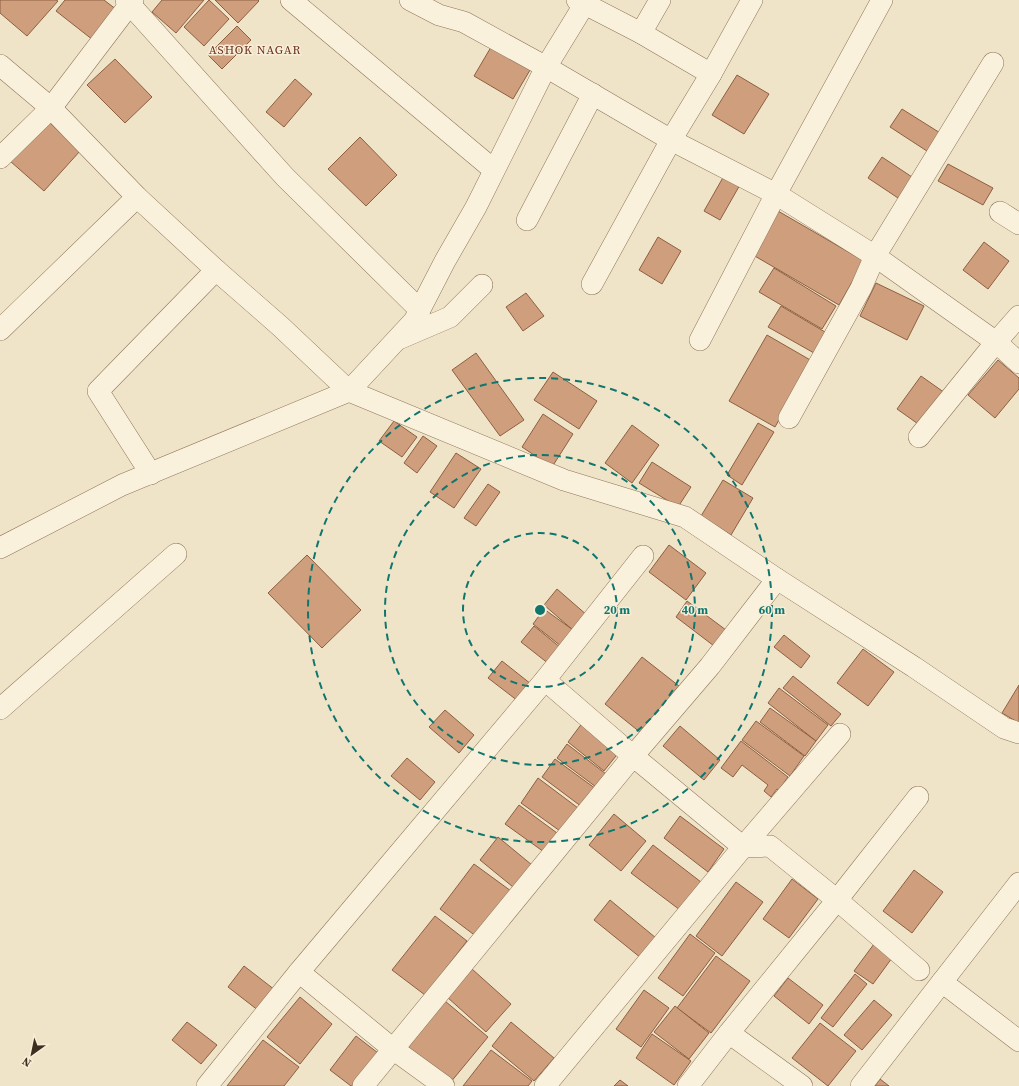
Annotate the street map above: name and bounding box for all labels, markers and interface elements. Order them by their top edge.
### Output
district label: ASHOK NAGAR [209,42,301,58]
text: 20 m [604,602,630,618]
text: 40 m [682,602,708,618]
text: 60 m [759,602,785,618]
centre of rings [533,603,547,617]
north arrow [12,1034,52,1074]
text: N [19,1053,34,1070]

